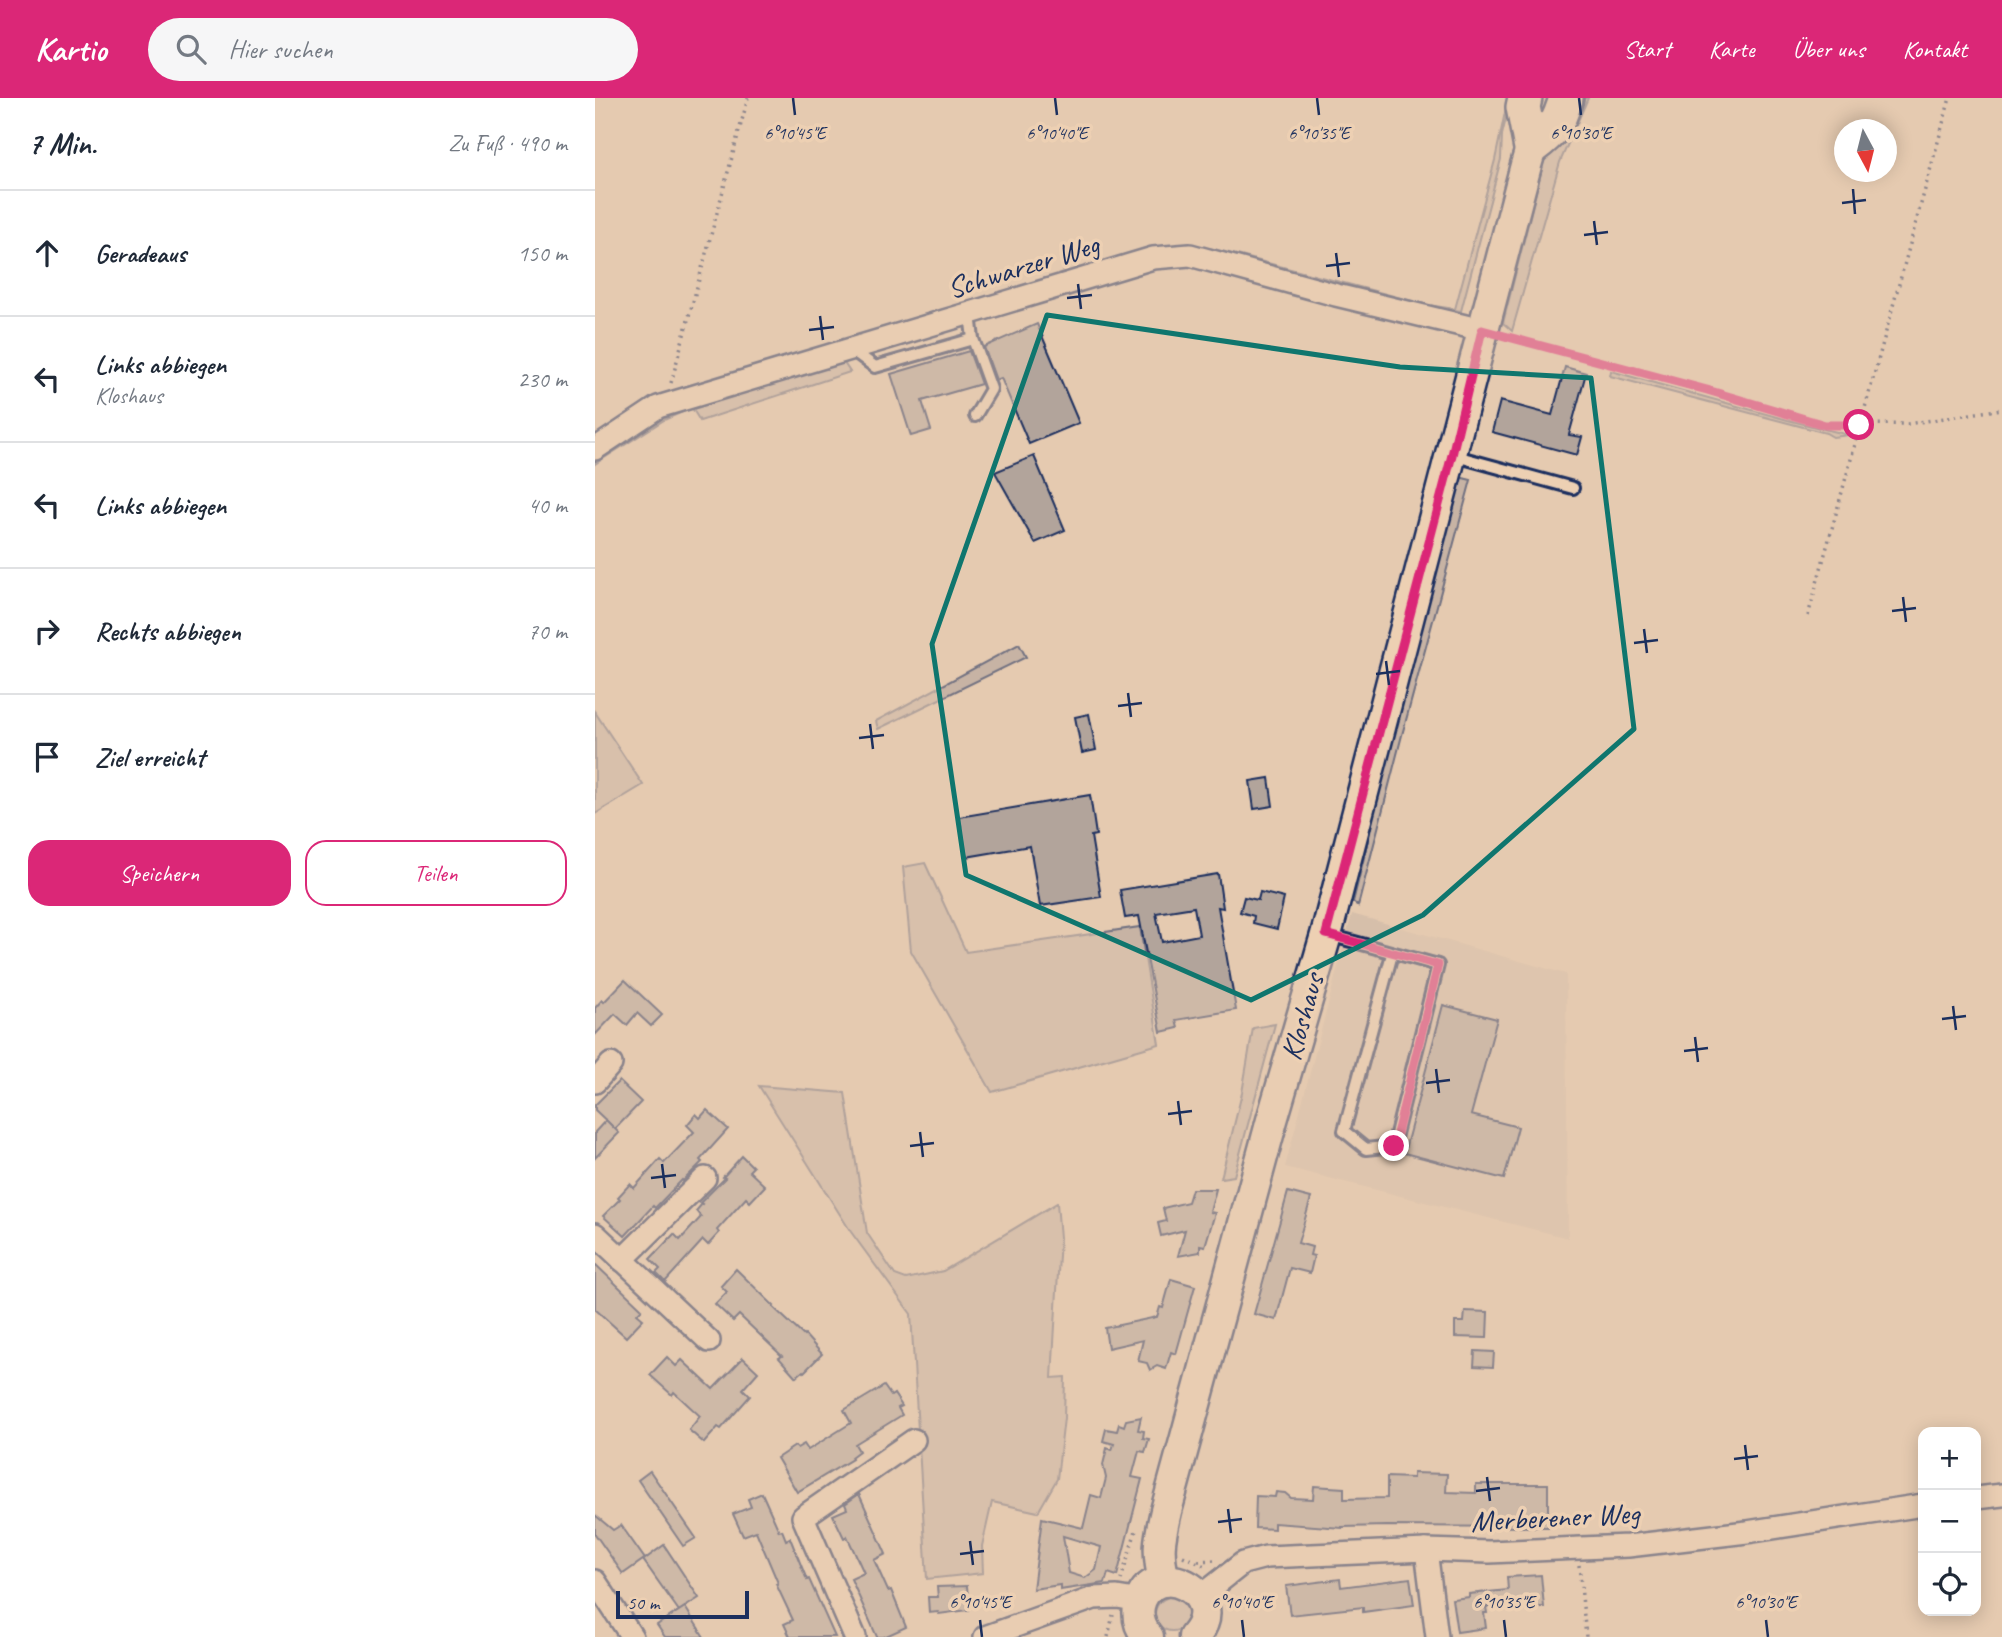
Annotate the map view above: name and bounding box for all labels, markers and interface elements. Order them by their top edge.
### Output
search box [148,18,638,81]
text: Kartio [35,28,106,70]
icon: search [172,30,210,68]
text: Hier suchen [228,33,333,66]
text: Start [1624,34,1671,64]
text: Karte [1709,34,1755,64]
text: Über uns [1793,34,1865,64]
text: Kontakt [1903,34,1967,64]
north arrow [1834,119,1897,182]
text: 6°10'45"E [764,122,828,144]
text: 6°10'40"E [1026,122,1090,144]
text: 6°10'35"E [1288,122,1352,144]
text: 6°10'30"E [1550,122,1614,144]
text: 7 Min. [28,125,96,163]
text: Zu Fuß · 490 m [448,129,567,158]
street label: Schwarzer Weg [942,224,1105,307]
icon: ahead [28,234,66,272]
text: Geradeaus [95,237,186,270]
text: 150 m [518,239,567,268]
text: Links abbiegen [95,348,226,381]
icon: left [28,360,66,398]
text: 230 m [518,365,567,394]
text: Kloshaus [95,381,163,410]
route start [1843,409,1874,440]
icon: left [28,486,66,524]
text: Links abbiegen [95,489,226,522]
text: 40 m [528,491,567,520]
icon: right [28,612,66,650]
text: Rechts abbiegen [95,615,241,648]
text: 70 m [528,617,567,646]
icon: arrive [28,738,66,776]
text: Ziel erreicht [95,741,205,774]
button: Speichern [28,840,291,906]
button: Teilen [305,840,567,906]
street label: Kloshaus [1272,967,1333,1065]
route end [1378,1130,1409,1161]
map controls [1918,1427,1981,1616]
button: + [1918,1427,1981,1490]
button: − [1918,1490,1981,1553]
street label: Merberener Weg [1470,1493,1643,1540]
button: locate [1918,1553,1981,1616]
scale bar [616,1588,749,1620]
text: 50 m [627,1591,659,1615]
text: 6°10'45"E [949,1591,1013,1613]
text: 6°10'40"E [1211,1591,1275,1613]
text: 6°10'35"E [1473,1591,1537,1613]
text: 6°10'30"E [1735,1591,1799,1613]

